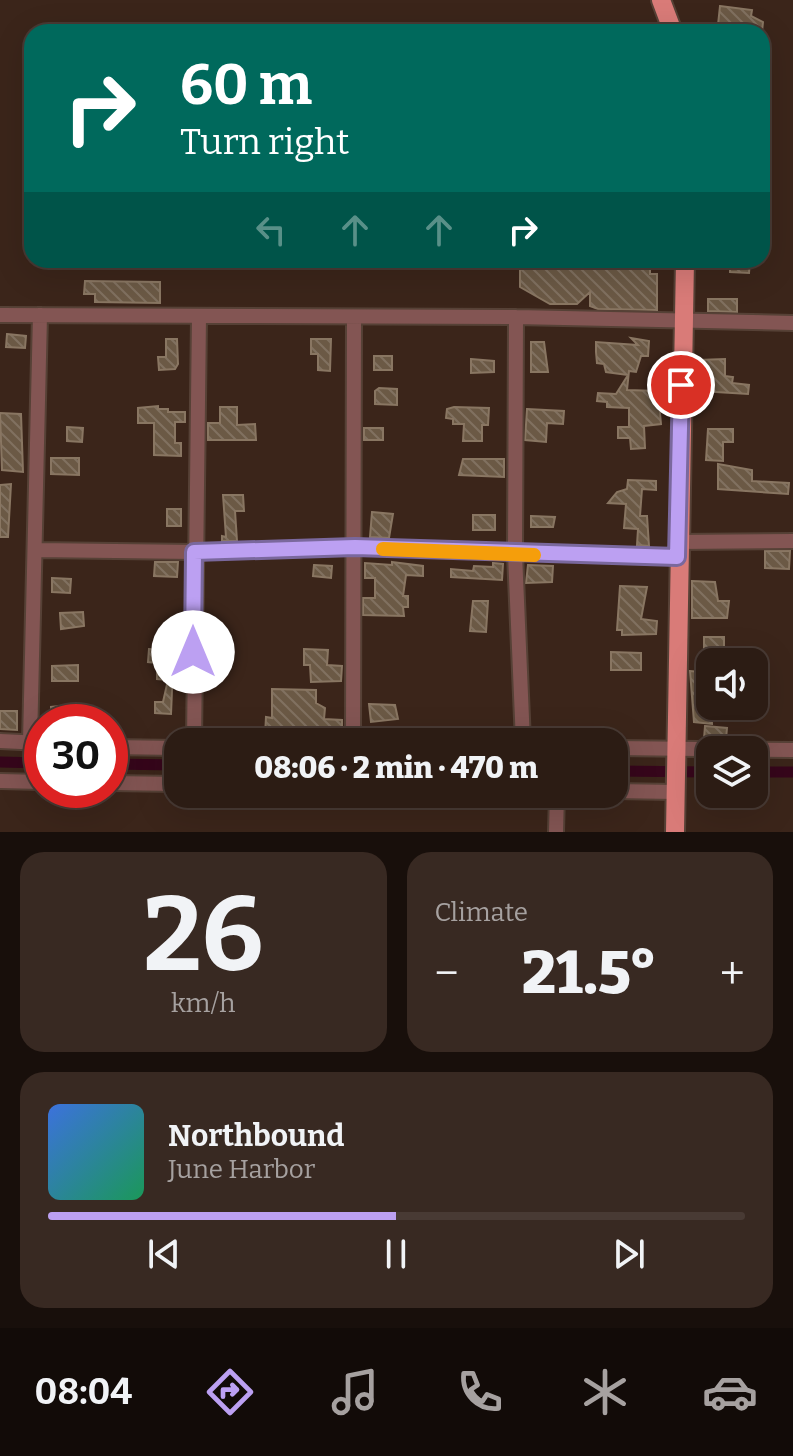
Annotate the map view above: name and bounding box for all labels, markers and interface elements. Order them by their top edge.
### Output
text: 60 m [180,52,312,119]
icon: right [48,56,152,160]
text: Turn right [180,120,349,164]
icon: left [249,208,293,252]
icon: ahead [333,208,377,252]
icon: ahead [417,208,461,252]
icon: right [501,208,545,252]
pin [647,351,715,419]
icon: arrive [659,363,703,407]
position arrow [151,610,235,694]
map controls [696,648,768,808]
button: sound [696,648,768,720]
speed limit sign: 30 [24,704,128,808]
button: layers [696,736,768,808]
text: 08:06 · 2 min · 470 m [254,750,538,786]
text: 26 [143,873,263,998]
text: Climate [435,897,528,928]
text: 21.5° [522,937,657,1009]
text: − [435,947,459,1000]
text: + [720,947,745,1000]
text: km/h [171,988,235,1019]
text: Northbound [168,1118,344,1154]
text: June Harbor [168,1154,315,1185]
icon: previous [142,1232,186,1276]
icon: pause [374,1232,418,1276]
icon: next [607,1232,651,1276]
icon: directions [202,1364,258,1420]
icon: music [327,1364,383,1420]
icon: phone [452,1364,508,1420]
icon: climate [577,1364,633,1420]
icon: car [702,1364,758,1420]
text: 08:04 [35,1370,132,1414]

